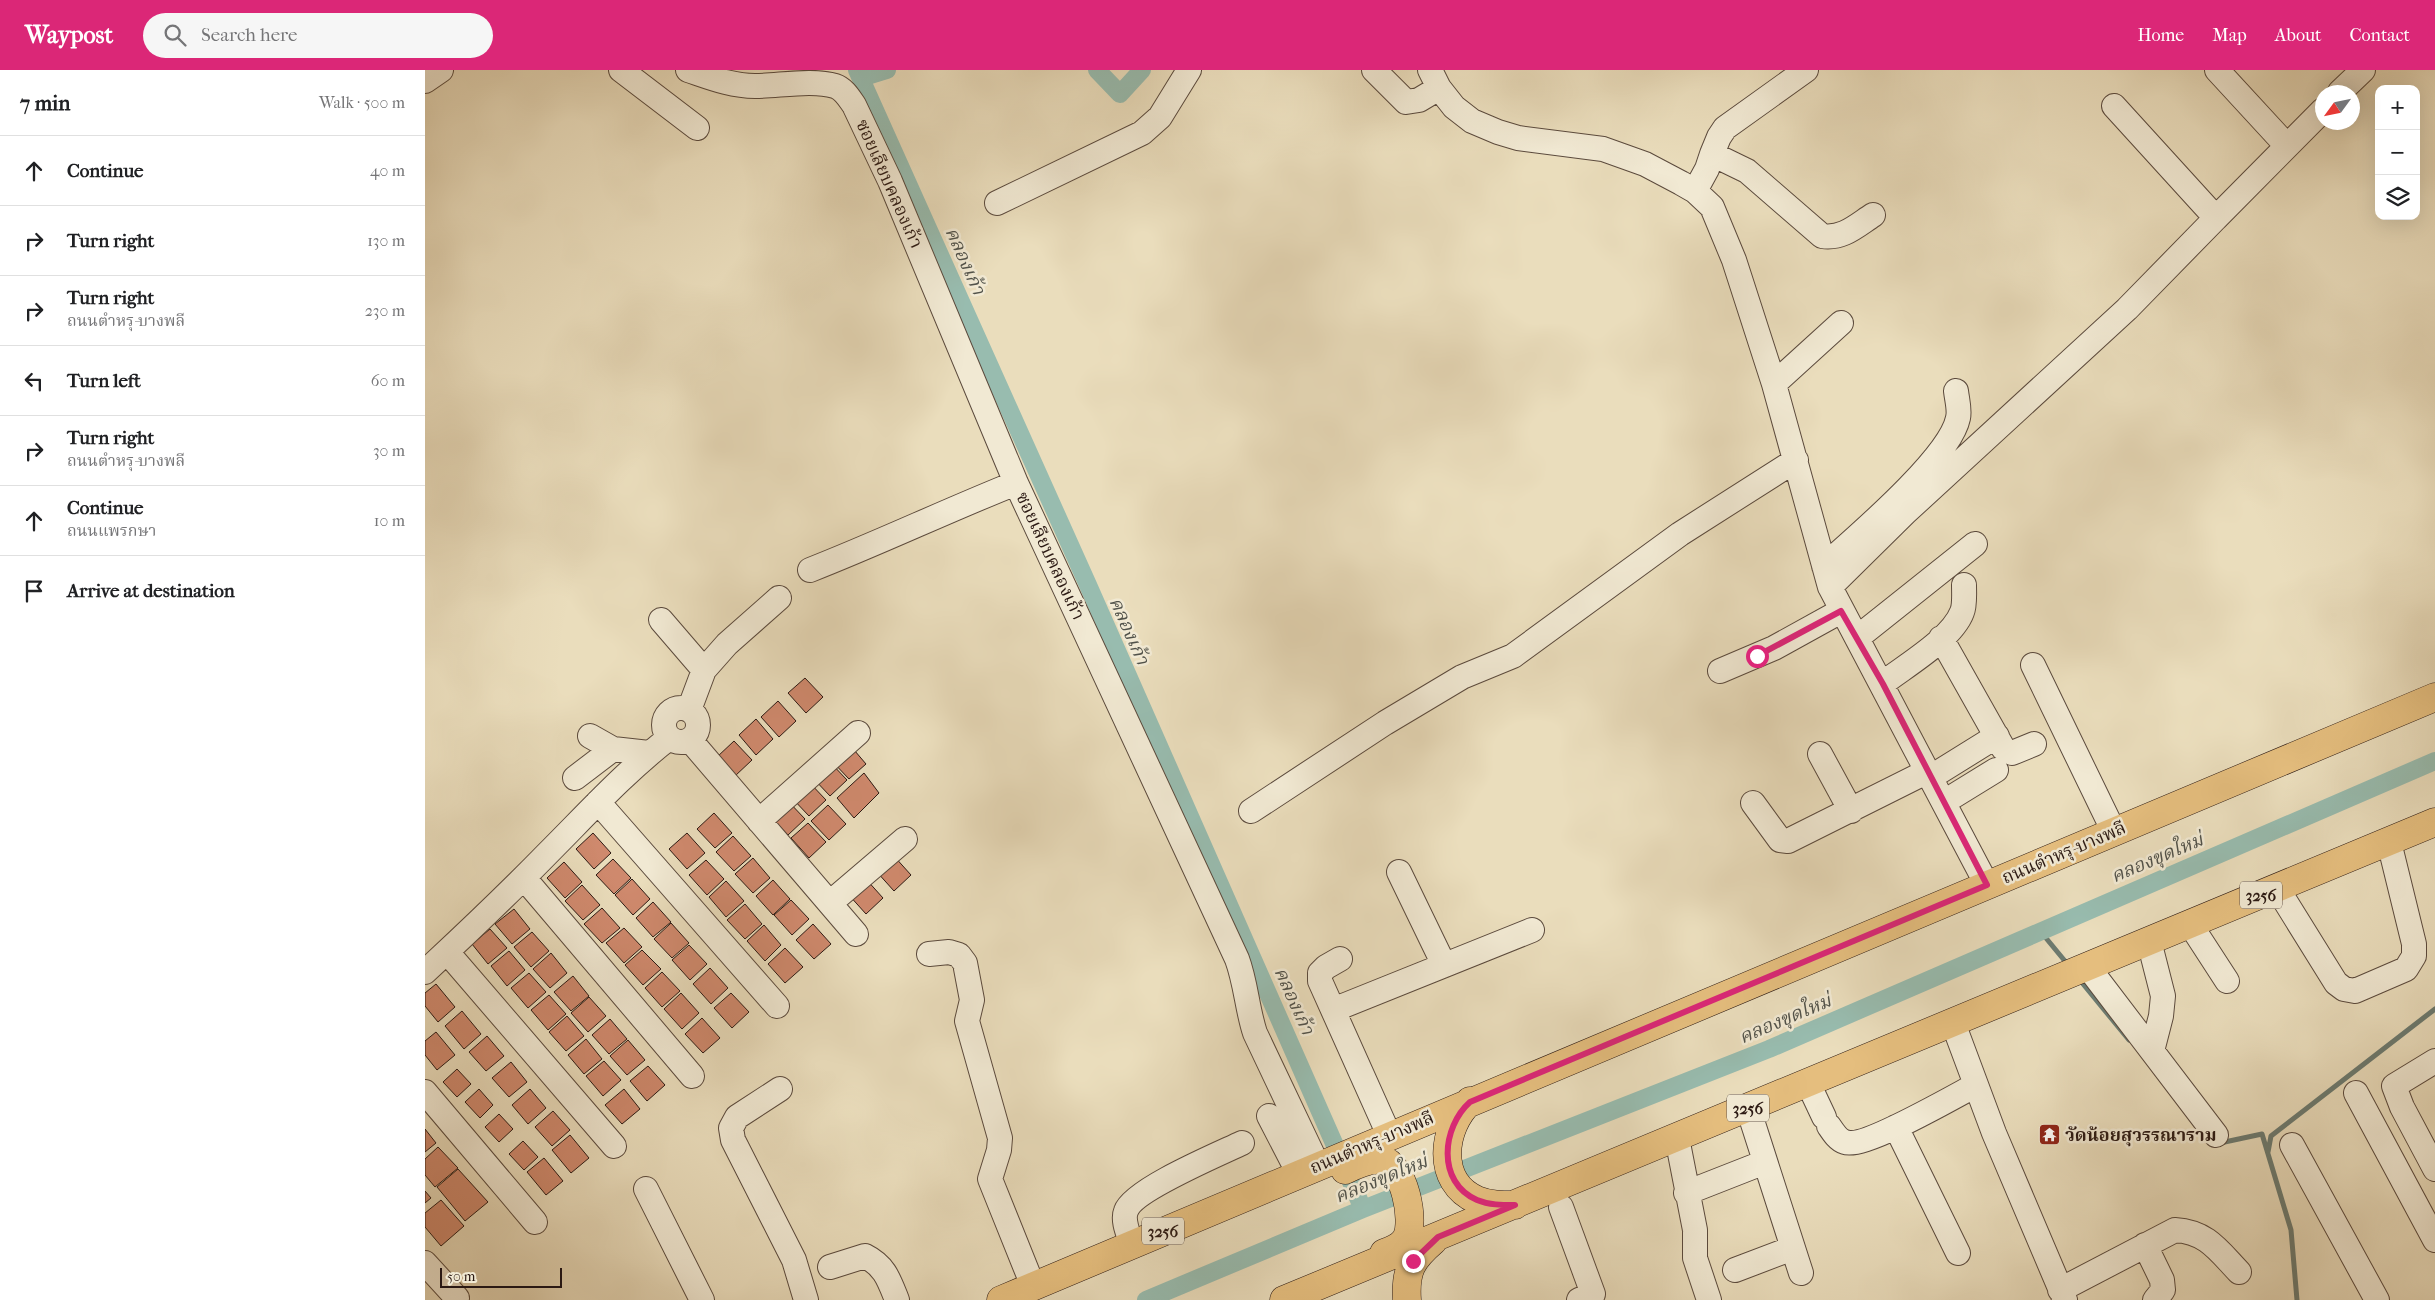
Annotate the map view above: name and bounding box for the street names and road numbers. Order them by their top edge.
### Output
street label: ซอยเลียบคลองเก้า [851,116,927,252]
street label: ซอยเลียบคลองเก้า [1011,489,1089,623]
street label: ถนนตำหรุ-บางพลี [1999,817,2130,890]
road number: 3256 [2240,882,2282,908]
road number: 3256 [1727,1094,1769,1122]
street label: ถนนตำหรุ-บางพลี [1307,1107,1438,1180]
road number: 3256 [1142,1218,1184,1244]

